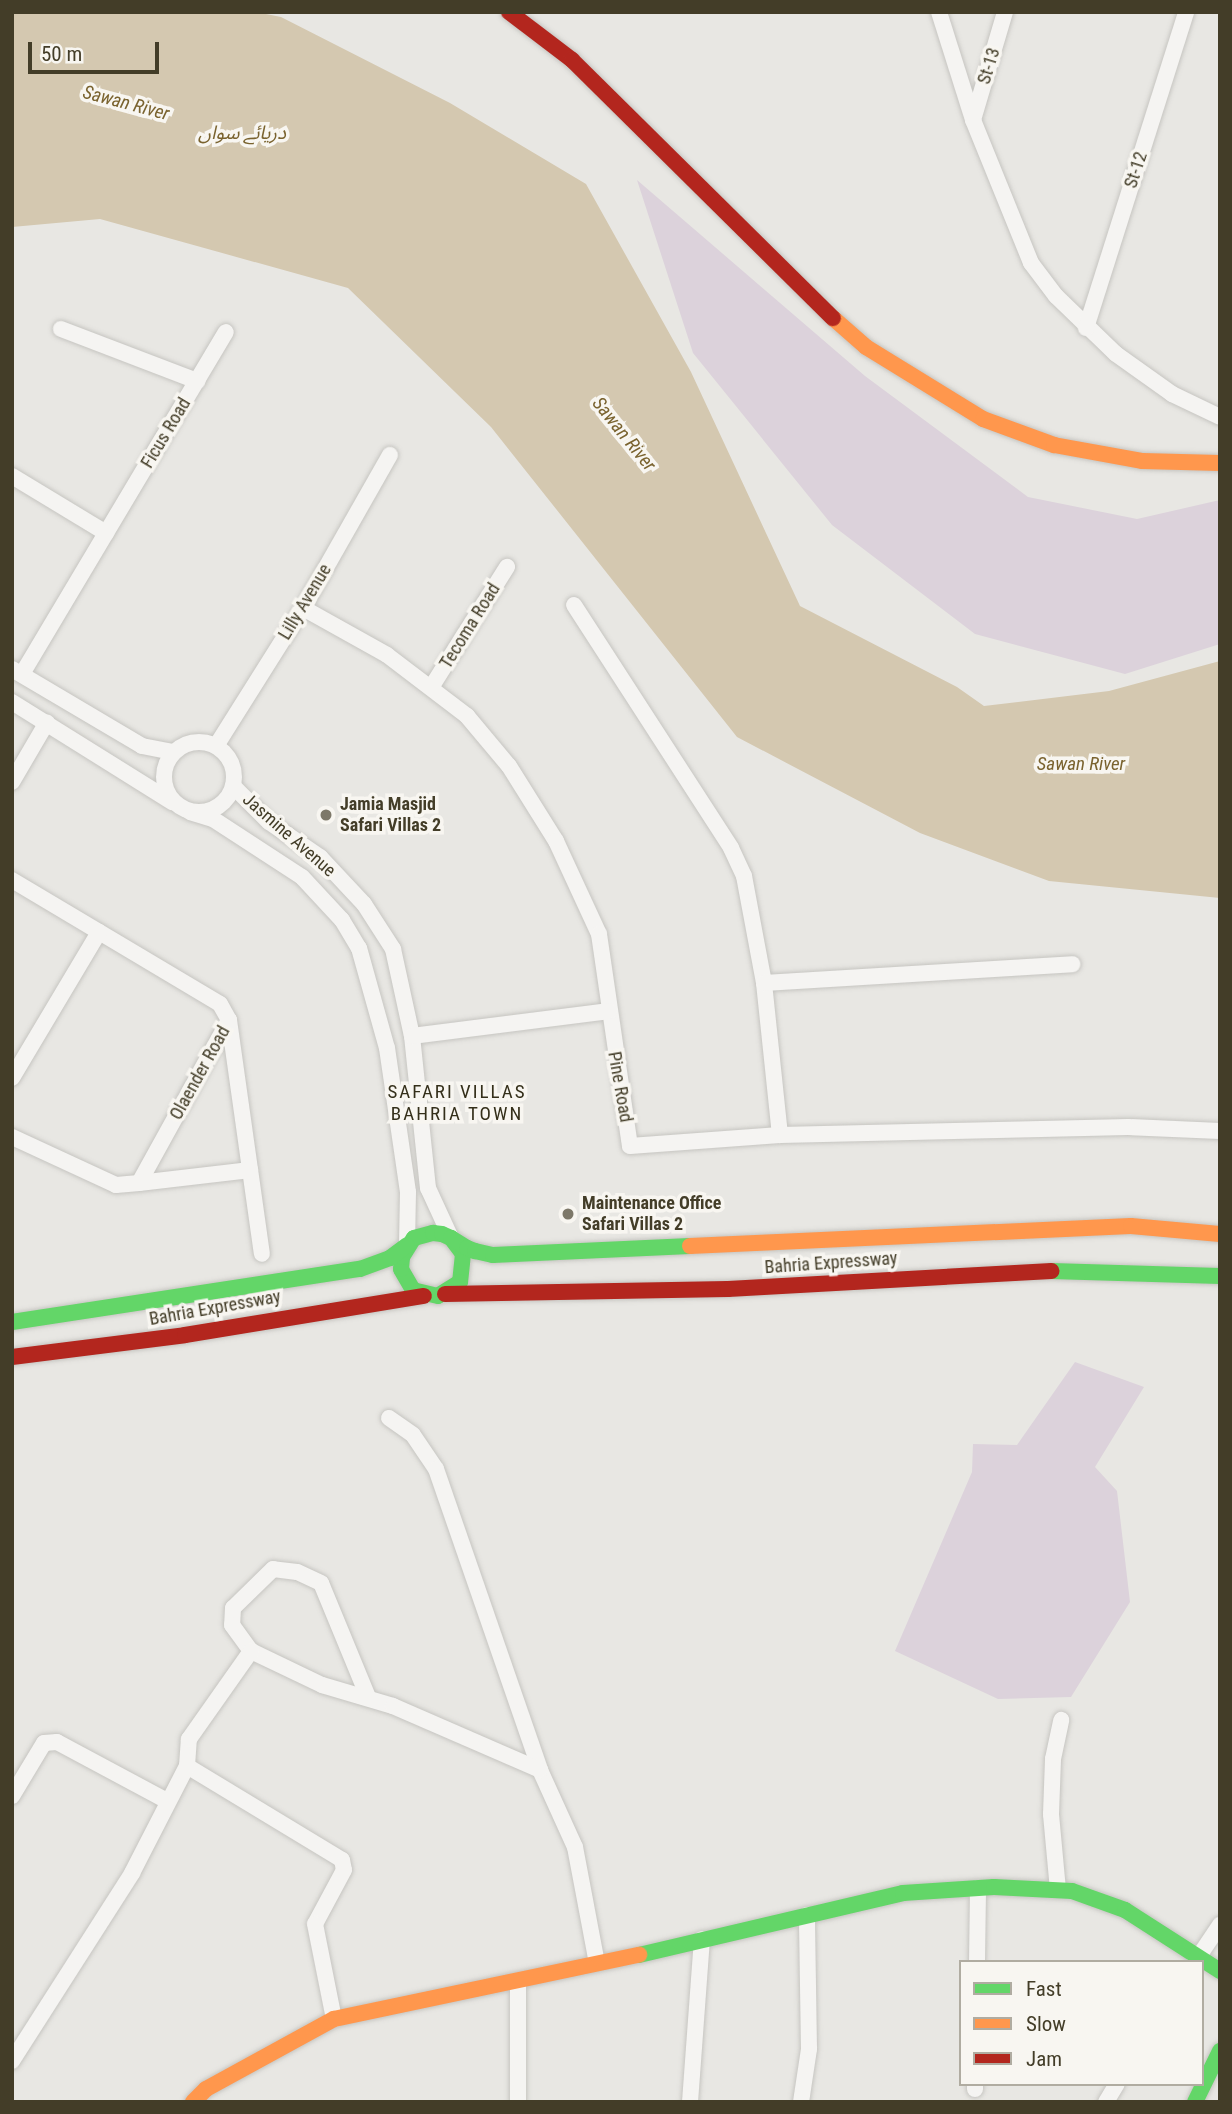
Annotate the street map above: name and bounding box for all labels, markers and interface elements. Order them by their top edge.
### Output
scale bar [32,28,163,72]
text: 50 m [41,42,82,66]
street label: St-13 [973,45,1005,87]
water label: Sawan River [80,81,172,125]
water label: دریائے سواں [198,122,286,144]
street label: St-12 [1120,149,1152,191]
water label: Sawan River [587,392,661,476]
street label: Ficus Road [137,394,195,472]
street label: Lilly Avenue [274,560,336,644]
street label: Tecoma Road [435,579,505,673]
water label: Sawan River [1037,753,1125,775]
street label: Jasmine Avenue [238,789,340,881]
place label: Jamia Masjid Safari Villas 2 [340,794,441,836]
marker: Jamia Masjid Safari Villas 2 [318,807,334,823]
street label: Olaender Road [165,1022,235,1124]
street label: Pine Road [603,1050,637,1124]
district label: SAFARI VILLAS BAHRIA TOWN [389,1081,525,1125]
place label: Maintenance Office Safari Villas 2 [582,1193,721,1236]
marker: Maintenance Office Safari Villas 2 [560,1206,576,1222]
street label: Bahria Expressway [764,1248,898,1278]
street label: Bahria Expressway [148,1286,282,1330]
legend [959,1960,1204,2086]
text: Fast [1026,1977,1062,2001]
text: Slow [1026,2012,1066,2036]
text: Jam [1026,2047,1062,2071]

